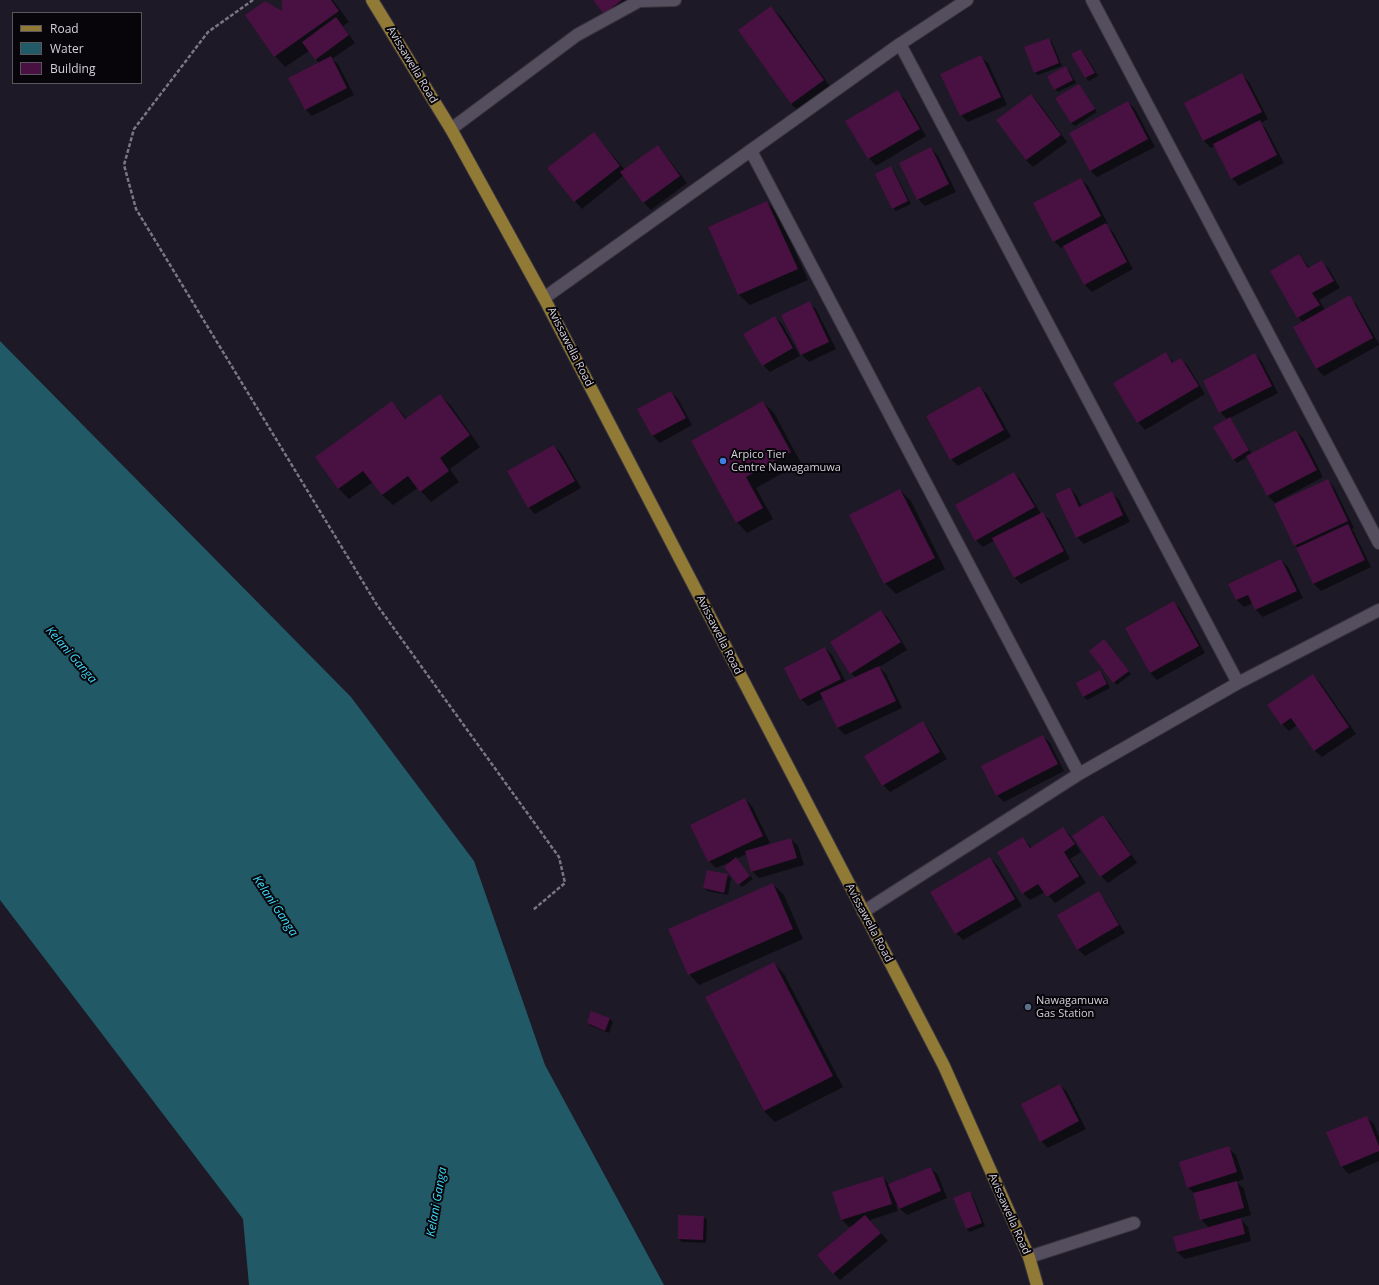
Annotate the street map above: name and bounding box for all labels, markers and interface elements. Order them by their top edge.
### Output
legend [12,12,142,84]
text: Road [50,20,79,37]
street label: Avissawella Road [384,24,440,106]
text: Water [50,40,84,57]
text: Building [50,60,95,77]
street label: Avissawella Road [544,305,596,389]
place label: Arpico Tier Centre Nawagamuwa [731,448,841,474]
marker: Arpico Tier Centre Nawagamuwa [718,456,728,466]
street label: Avissawella Road [693,593,745,677]
water label: Kelani Ganga [42,624,100,686]
water label: Kelani Ganga [249,873,301,939]
street label: Avissawella Road [843,881,895,965]
place label: Nawagamuwa Gas Station [1036,994,1109,1020]
marker: Nawagamuwa Gas Station [1023,1002,1033,1012]
water label: Kelani Ganga [424,1166,450,1238]
street label: Avissawella Road [985,1171,1033,1257]

